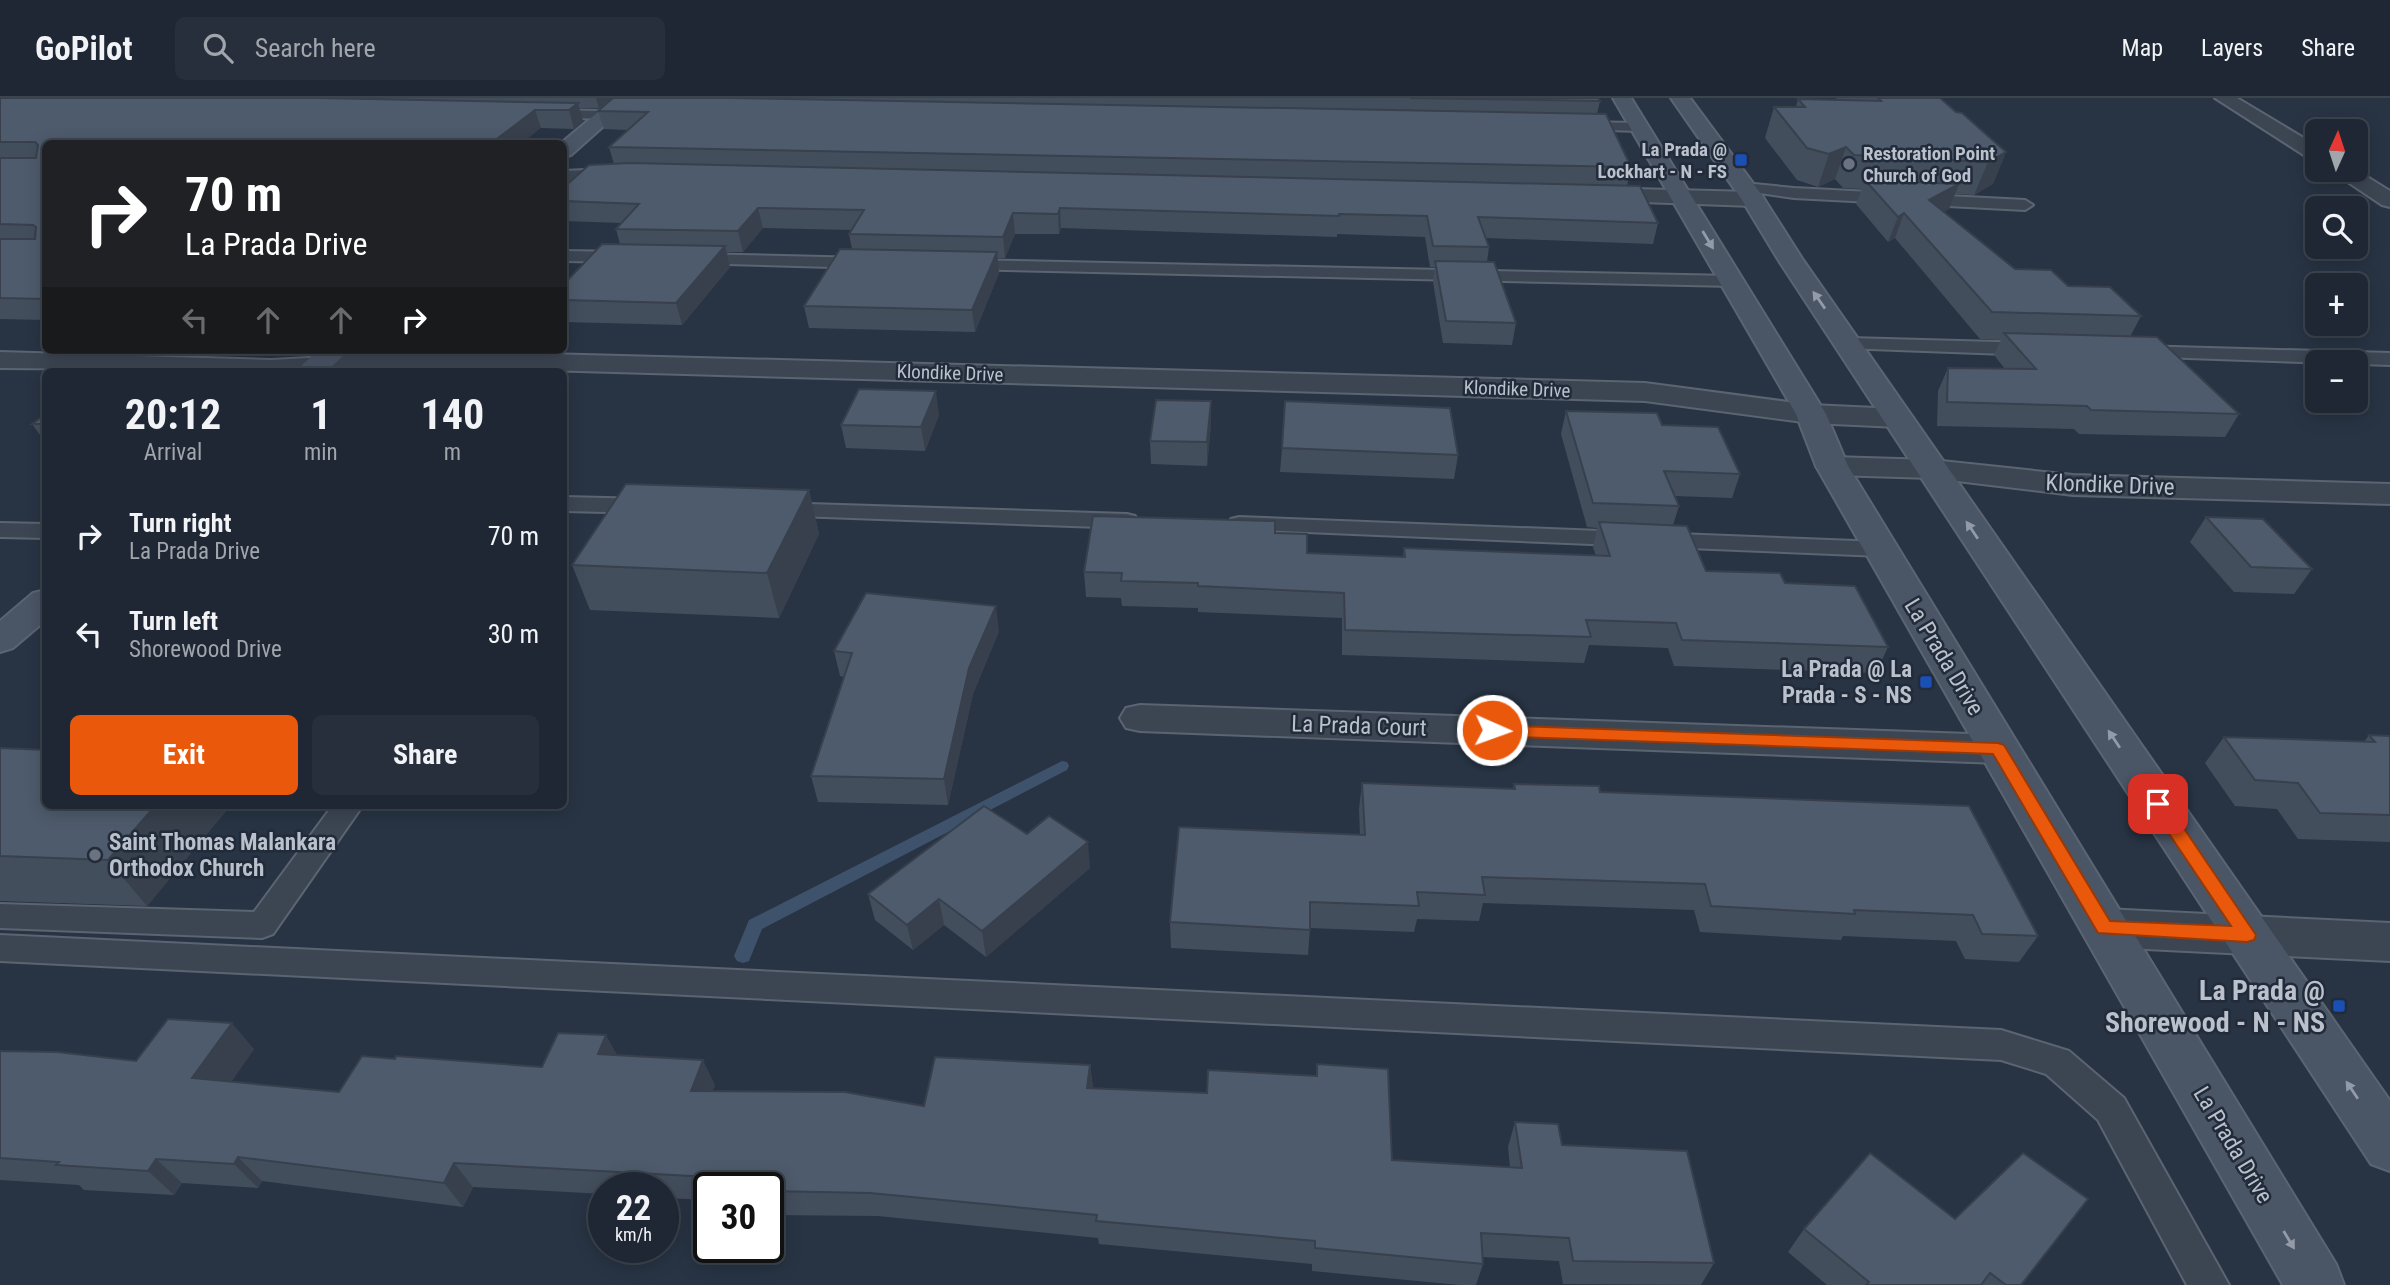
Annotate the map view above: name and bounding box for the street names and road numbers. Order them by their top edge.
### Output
street label: Klondike Drive [896,360,1004,386]
street label: Klondike Drive [1463,376,1571,402]
street label: Klondike Drive [2045,469,2175,501]
street label: La Prada Drive [1899,594,1989,720]
street label: La Prada Court [1291,710,1427,742]
street label: La Prada Drive [2188,1082,2278,1208]

